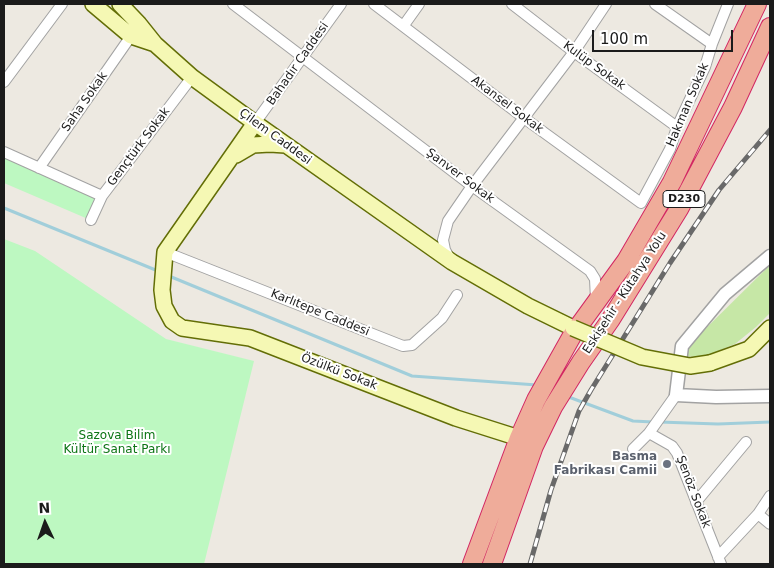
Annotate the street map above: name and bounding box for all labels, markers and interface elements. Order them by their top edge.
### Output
street label: Bahadır Caddesi [264,20,332,108]
scale bar [594,20,735,52]
text: 100 m [600,30,648,48]
street label: Kulüp Sokak [560,39,628,93]
street label: Hakman Sokak [664,61,712,149]
street label: Saha Sokak [59,69,111,135]
street label: Akansel Sokak [468,73,546,137]
street label: Gençtürk Sokak [105,105,173,189]
street label: Çilem Caddesi [236,106,314,168]
street label: Şanver Sokak [423,146,497,206]
road number: D230 [663,190,705,208]
street label: Eskişehir - Kütahya Yolu [580,229,670,357]
street label: Karlıtepe Caddesi [268,287,372,339]
street label: Özülkü Sokak [299,351,379,393]
park label: Sazova Bilim Kültür Sanat Parkı [64,429,170,457]
place label: Basma Fabrikası Camii [554,450,657,478]
street label: Şenöz Sokak [673,454,713,530]
marker: Basma Fabrikası Camii [661,458,673,470]
north arrow [20,498,70,548]
text: N [38,500,50,516]

